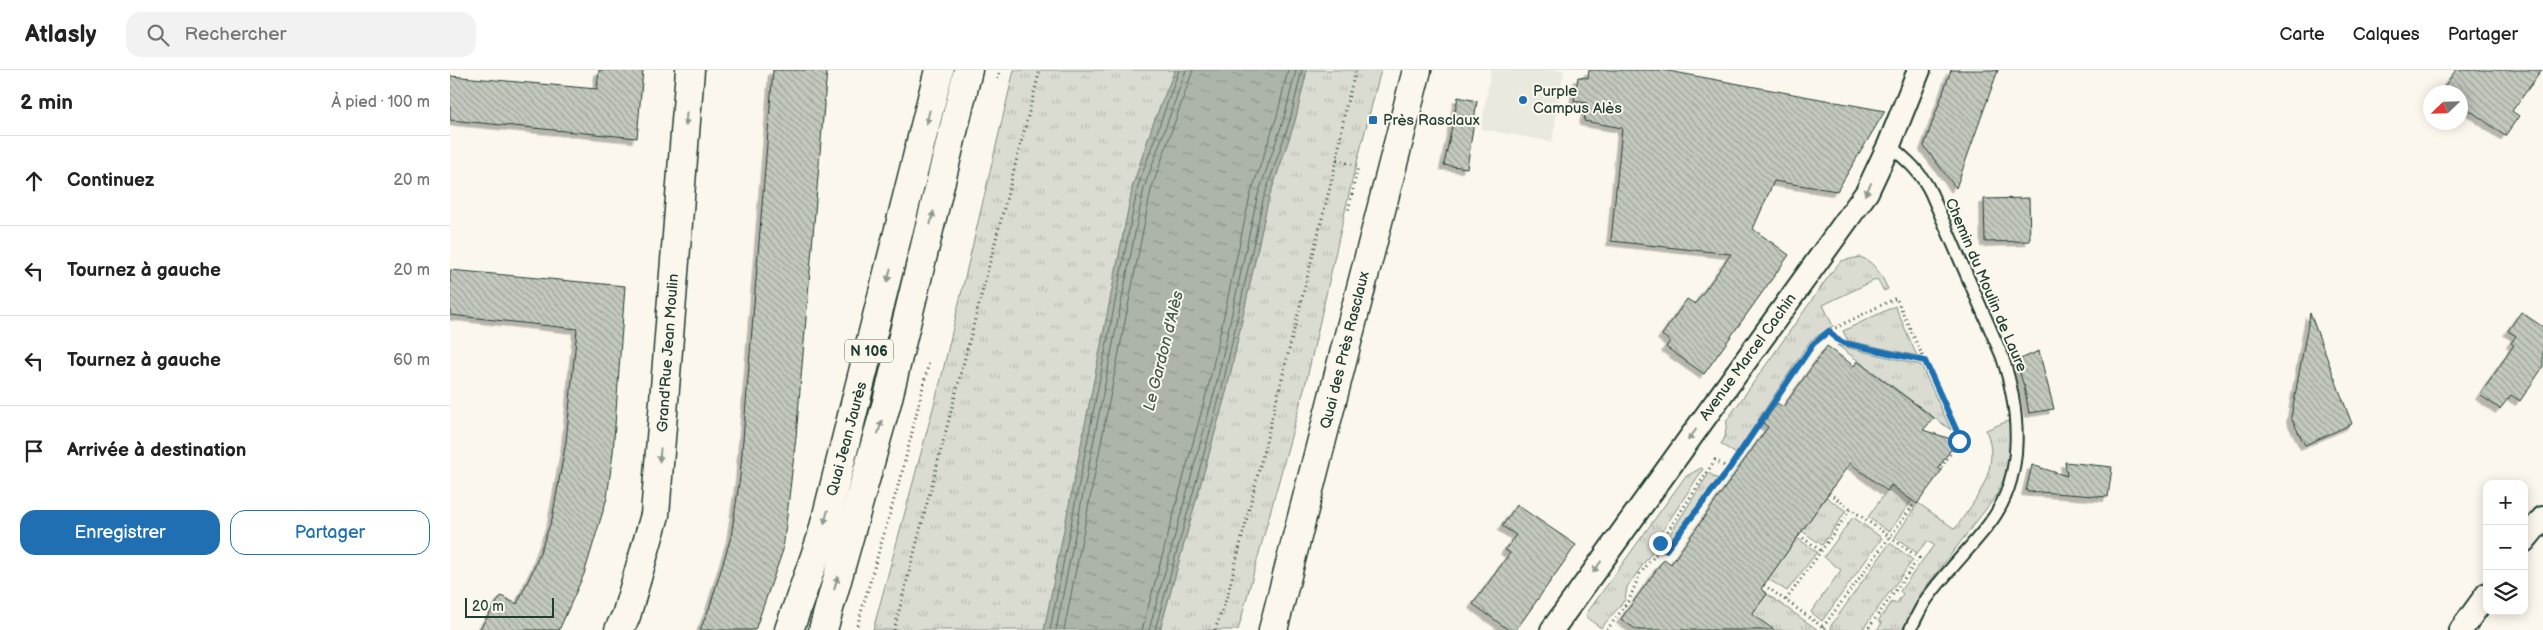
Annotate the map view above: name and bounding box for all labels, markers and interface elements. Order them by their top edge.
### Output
search box [126,12,476,57]
text: Atlasly [25,20,96,49]
icon: search [144,21,172,49]
text: Rechercher [184,23,286,46]
text: Carte [2279,24,2325,45]
text: Calques [2353,24,2420,45]
text: Partager [2448,24,2518,45]
place label: Purple Campus Alès [1533,82,1622,118]
north arrow [2423,85,2468,130]
text: 2 min [20,90,73,115]
text: À pied · 100 m [331,93,430,112]
marker: Purple Campus Alès [1517,94,1529,106]
one-way arrow [924,110,932,125]
one-way arrow [682,111,690,127]
place label: Près Rasclaux [1383,111,1480,130]
marker: Près Rasclaux [1367,114,1379,126]
icon: ahead [20,167,48,195]
text: Continuez [67,169,154,192]
text: 20 m [394,171,430,190]
one-way arrow [1864,182,1872,196]
street label: Chemin du Moulin de Laure [1941,195,2031,375]
one-way arrow [928,210,936,225]
icon: left [20,257,48,285]
text: Tournez à gauche [67,259,221,282]
text: 20 m [394,261,430,280]
one-way arrow [885,268,893,283]
street label: Quai des Près Rasclaux [1316,269,1374,431]
street label: Grand'Rue Jean Moulin [653,273,683,433]
water label: Le Gardon d'Alès [1140,289,1188,413]
street label: Avenue Marcel Cachin [1695,290,1801,424]
road number: N 106 [845,340,893,362]
icon: left [20,347,48,375]
text: Tournez à gauche [67,349,221,372]
text: 60 m [393,351,430,370]
street label: Quai Jean Jaurès [823,379,872,498]
one-way arrow [877,419,885,434]
one-way arrow [1687,428,1697,442]
route start [1948,430,1971,453]
icon: arrive [20,437,48,465]
text: Arrivée à destination [67,439,246,462]
one-way arrow [656,447,664,463]
map controls [2483,480,2528,615]
button: + [2483,480,2528,525]
button: Enregistrer [20,510,220,555]
button: Partager [230,510,430,555]
one-way arrow [822,510,830,525]
button: − [2483,525,2528,570]
route end [1649,532,1672,555]
one-way arrow [1592,560,1602,574]
button: layers [2483,570,2528,615]
one-way arrow [833,575,841,590]
scale bar [465,595,554,618]
text: 20 m [472,598,504,615]

